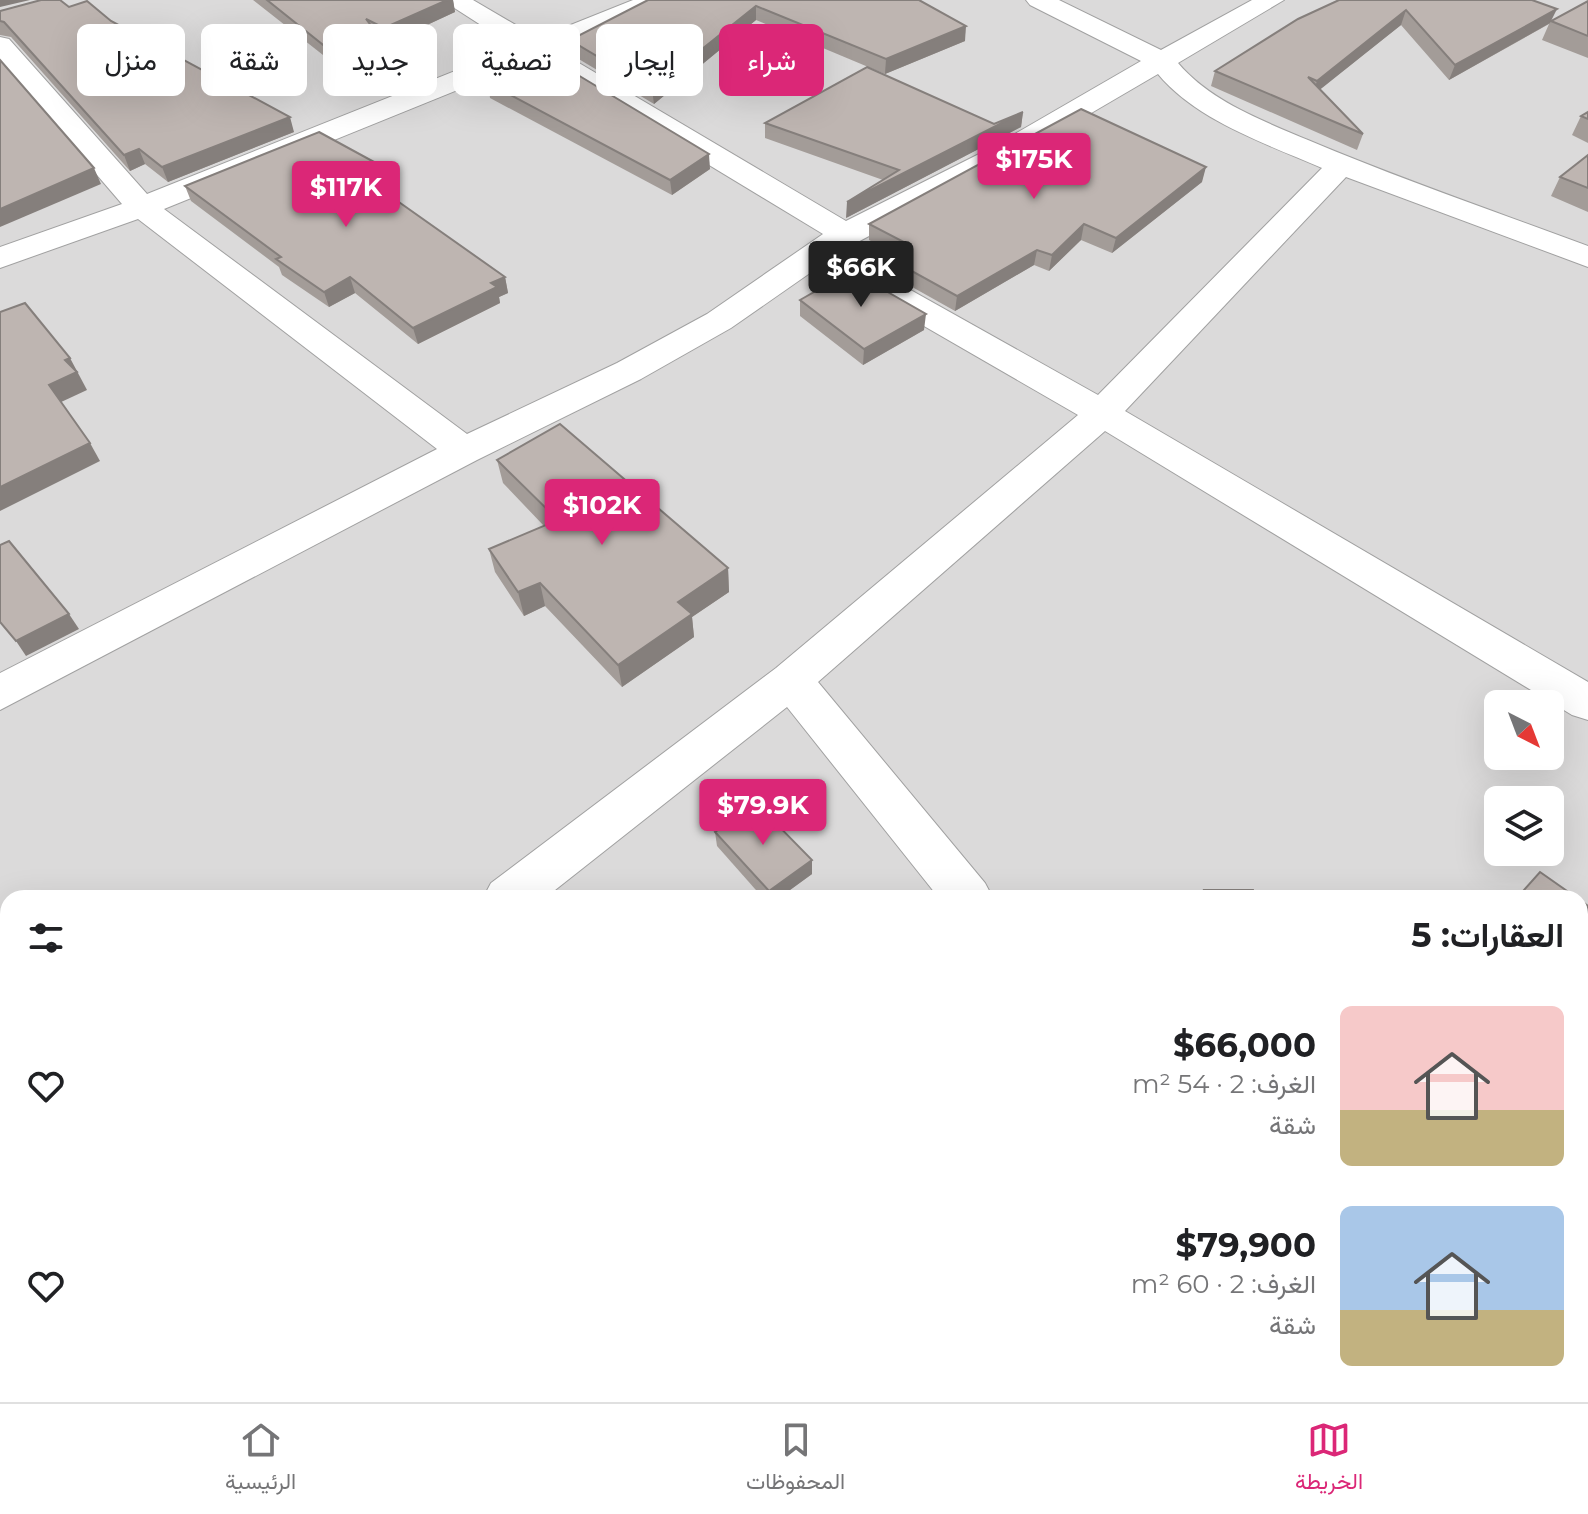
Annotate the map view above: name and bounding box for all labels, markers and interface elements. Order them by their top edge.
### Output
chip: منزل [77,24,185,96]
chip: شقة [201,24,307,96]
chip: جديد [323,24,437,96]
chip: تصفية [453,24,580,96]
chip: إيجار [596,24,703,96]
chip: شراء [719,24,824,96]
pin: $175K [978,133,1090,201]
text: $175K [996,143,1072,175]
pin: $117K [290,161,402,229]
text: $117K [310,171,382,203]
pin: $66K [814,241,908,309]
text: $66K [827,251,895,283]
pin: $102K [546,479,658,547]
text: $102K [563,489,641,521]
north arrow [1484,690,1564,770]
map controls [1484,690,1564,866]
pin: $79.9K [698,779,828,847]
button: layers [1484,786,1564,866]
text: $79.9K [717,789,809,821]
text: العقارات: 5 [1411,914,1564,956]
icon: filters [24,916,68,960]
text: $66,000 [1173,1024,1316,1066]
icon: home [1404,1038,1500,1134]
icon: heart [24,1064,68,1108]
text: الغرف: 2 · 54 m² [1132,1068,1316,1100]
text: شقة [1269,1109,1316,1141]
text: $79,900 [1176,1224,1316,1266]
icon: home [1404,1238,1500,1334]
icon: heart [24,1264,68,1308]
text: الغرف: 2 · 60 m² [1131,1268,1316,1300]
text: شقة [1269,1309,1316,1341]
tab: الرئيسية [225,1418,296,1501]
tab: المحفوظات [746,1418,845,1501]
tab: الخريطة [1295,1418,1363,1501]

